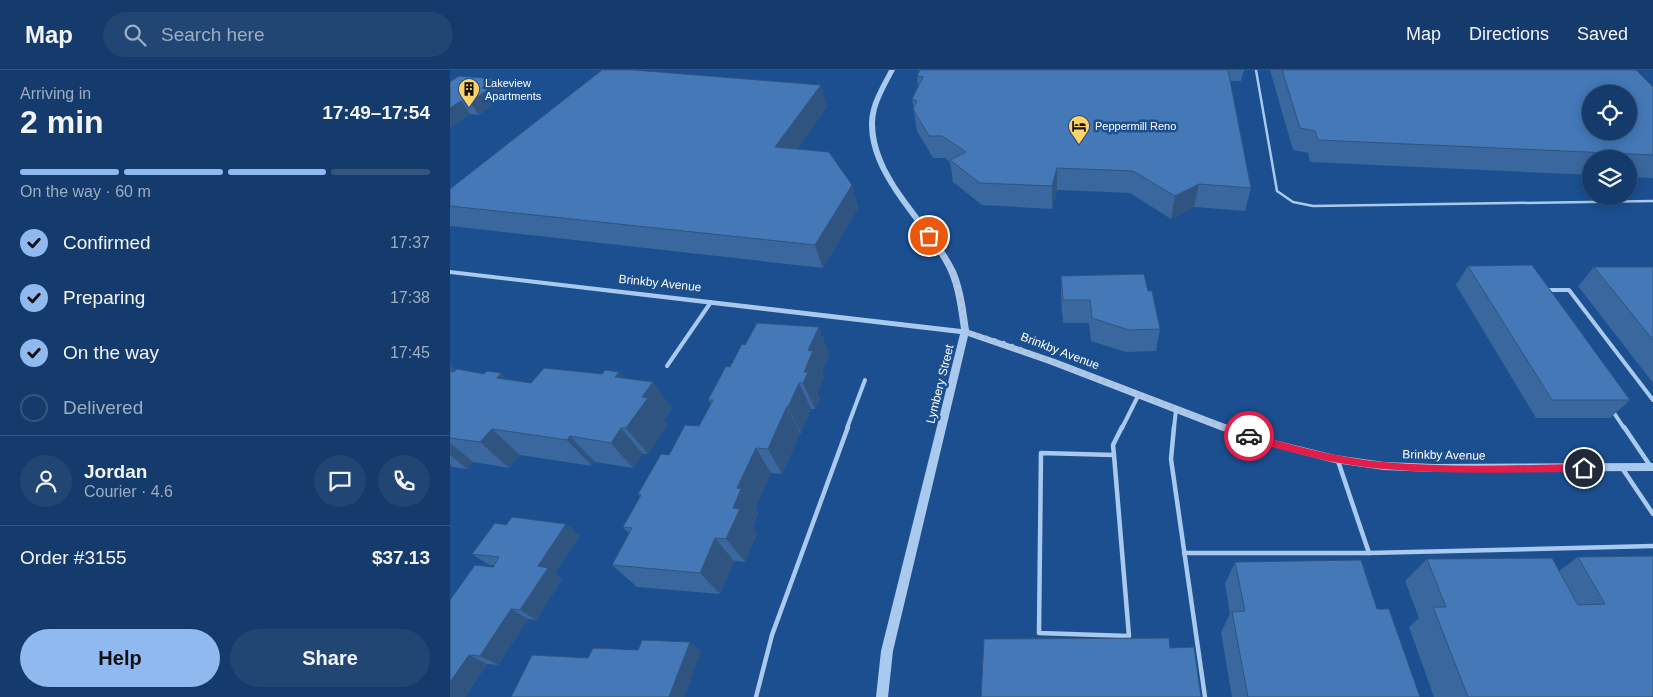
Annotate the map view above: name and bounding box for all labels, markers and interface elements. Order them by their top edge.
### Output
search box [103,12,453,57]
text: Map [25,21,73,48]
icon: search [121,21,149,49]
text: Search here [161,24,265,45]
text: Map [1406,24,1441,44]
text: Directions [1469,24,1549,44]
text: Saved [1577,24,1628,44]
building icon: Lakeview Apartments [457,77,481,108]
place label: Lakeview Apartments [485,77,542,102]
text: Arriving in [20,85,91,102]
map controls [1582,85,1637,205]
button: locate [1582,85,1637,140]
text: 17:49–17:54 [322,102,430,123]
text: 2 min [20,104,104,140]
hotel icon: Peppermill Reno [1067,114,1091,145]
place label: Peppermill Reno [1095,120,1176,132]
button: layers [1582,150,1637,205]
text: On the way · 60 m [20,183,151,200]
pin [908,215,950,257]
icon: bag [915,222,943,250]
icon: check [20,229,48,257]
text: Confirmed [63,232,151,253]
text: 17:37 [390,234,430,251]
street label: Brinkby Avenue [618,272,702,294]
icon: check [20,284,48,312]
text: Preparing [63,287,145,308]
text: 17:38 [390,289,430,306]
street label: Brinkby Avenue [1019,330,1102,373]
icon: check [20,339,48,367]
text: On the way [63,342,159,363]
street label: Lymbery Street [923,342,957,425]
text: 17:45 [390,344,430,361]
text: Delivered [63,397,143,418]
courier [1224,411,1274,461]
icon: car [1235,422,1263,450]
street label: Brinkby Avenue [1402,447,1486,463]
pin [1563,447,1605,489]
icon: home [1570,454,1598,482]
button: person [20,455,72,507]
button: chat [314,455,366,507]
button: phone [378,455,430,507]
text: Jordan [84,461,147,482]
text: Courier · 4.6 [84,483,173,500]
text: Order #3155 [20,547,127,568]
text: $37.13 [372,547,430,568]
button: Help [20,629,220,687]
button: Share [230,629,430,687]

